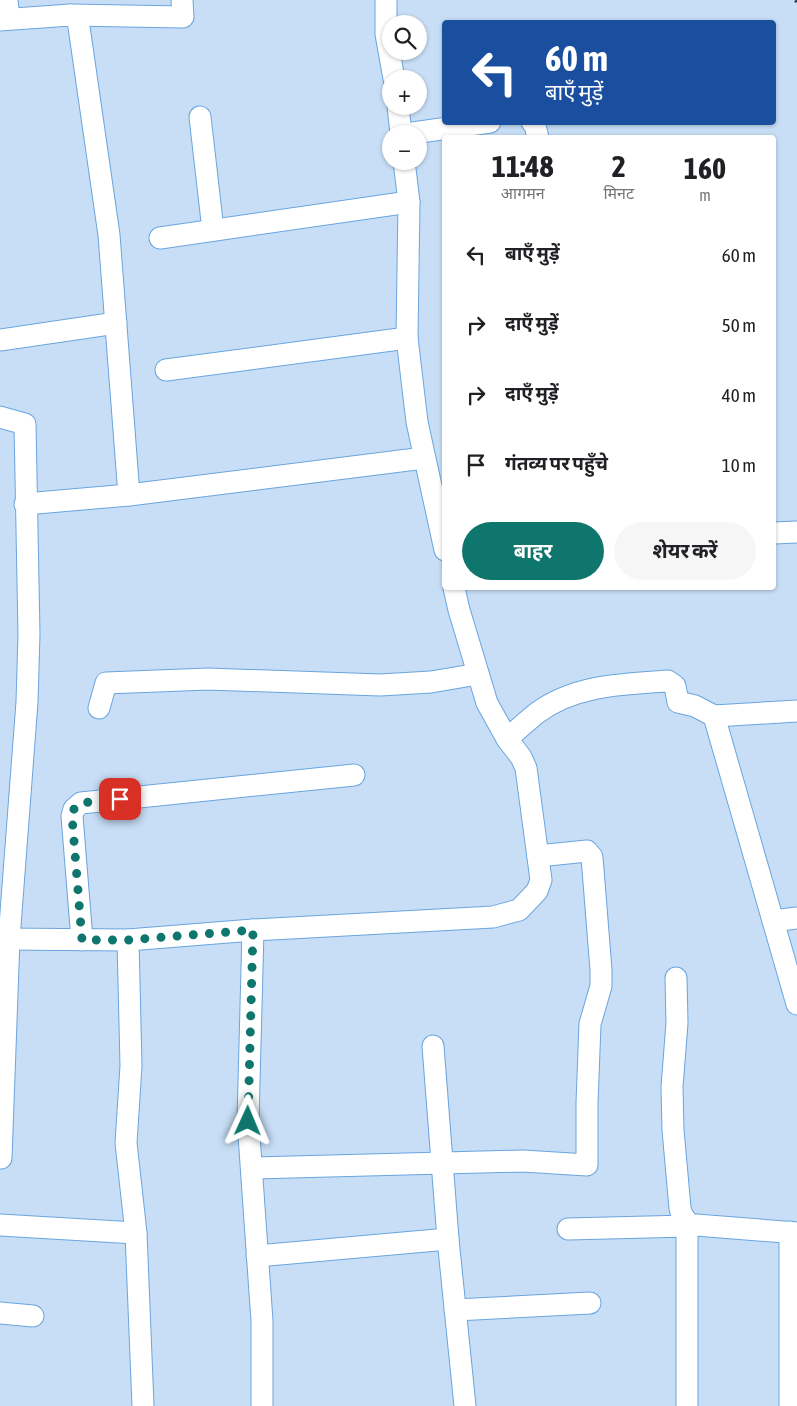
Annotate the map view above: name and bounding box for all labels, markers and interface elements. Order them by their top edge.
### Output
map controls [382,15,427,170]
button: search [382,15,427,60]
text: 60 m [545,38,608,78]
icon: left [462,40,527,105]
button: + [382,70,427,115]
text: बाएँ मुड़ें [545,79,603,105]
button: − [382,125,427,170]
text: 11:48 [492,149,554,183]
text: 2 [612,149,626,183]
text: 160 [684,151,726,185]
text: आगमन [501,184,545,202]
text: मिनट [603,184,634,202]
text: m [699,186,711,204]
icon: left [462,241,490,269]
text: बाएँ मुड़ें [505,242,560,264]
text: 60 m [722,244,756,266]
icon: right [462,311,490,339]
text: दाएँ मुड़ें [505,312,559,334]
text: 50 m [722,314,756,336]
icon: right [462,381,490,409]
text: दाएँ मुड़ें [505,382,559,404]
text: 40 m [722,384,756,406]
icon: arrive [462,451,490,479]
text: गंतव्य पर पहुँचे [505,452,608,474]
text: 10 m [722,454,756,476]
button: बाहर [462,522,604,580]
button: शेयर करें [614,522,756,580]
pin [99,778,141,820]
icon: arrive [106,785,134,813]
position arrow [221,1094,273,1146]

